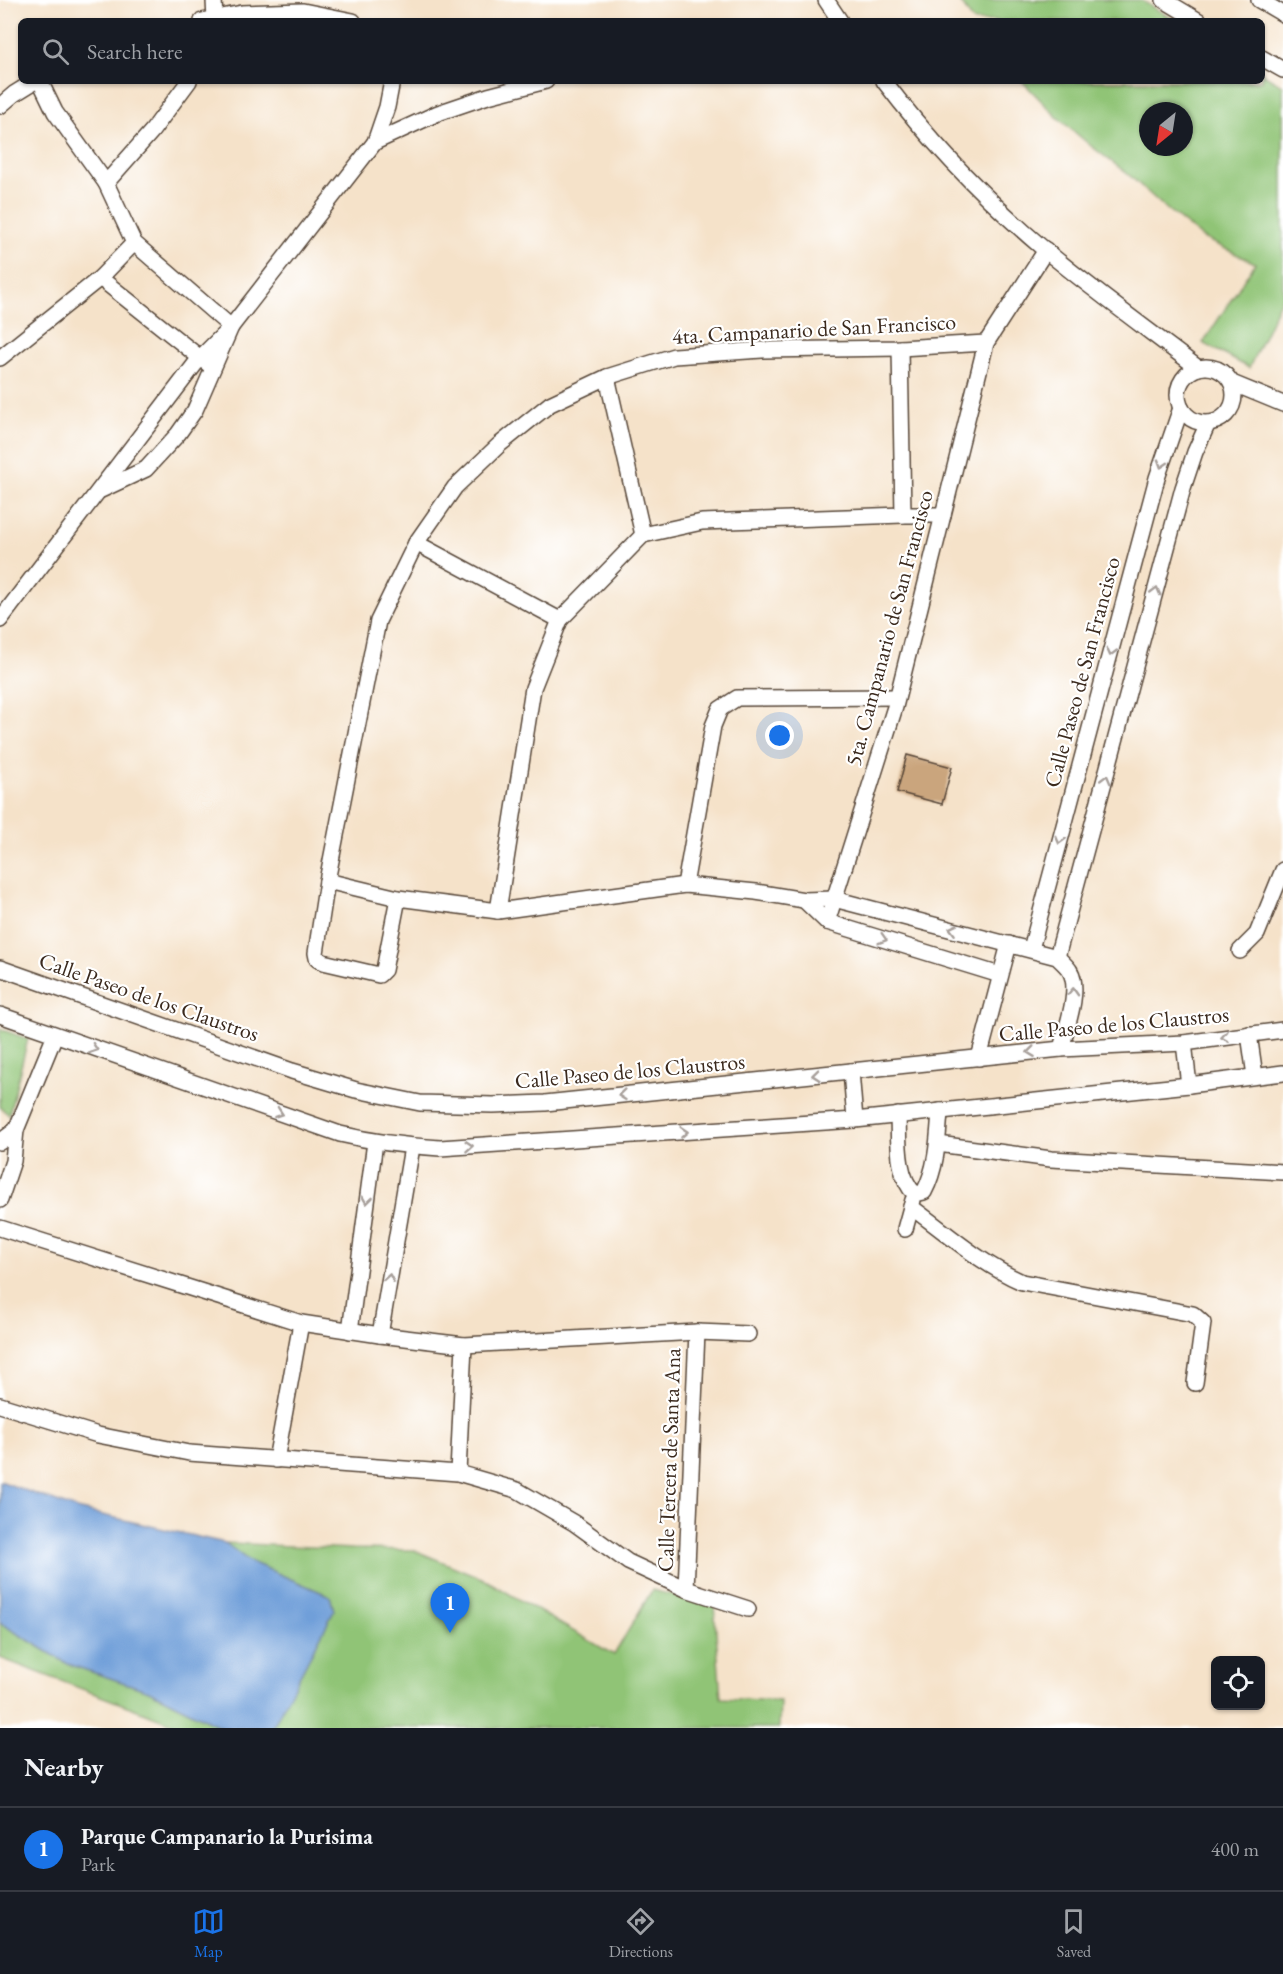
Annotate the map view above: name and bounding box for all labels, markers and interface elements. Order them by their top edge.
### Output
search box [18,18,1265,84]
icon: search [39,35,72,68]
text: Search here [87,37,182,66]
north arrow [1139,102,1193,156]
street label: 4ta. Campanario de San Francisco [671,307,957,351]
one-way arrow [1157,458,1170,469]
street label: 5ta. Campanario de San Francisco [838,487,940,769]
street label: Calle Paseo de San Francisco [1037,553,1127,790]
one-way arrow [1149,586,1162,596]
one-way arrow [1106,647,1119,657]
your location [765,721,794,750]
one-way arrow [1099,774,1111,785]
one-way arrow [1055,835,1068,845]
one-way arrow [948,924,958,937]
one-way arrow [877,932,888,944]
street label: Calle Paseo de los Claustros [35,946,263,1048]
one-way arrow [1066,987,1079,996]
street label: Calle Paseo de los Claustros [998,999,1230,1049]
one-way arrow [1220,1031,1230,1043]
one-way arrow [89,1042,99,1055]
street label: Calle Paseo de los Claustros [514,1046,746,1096]
one-way arrow [1026,1046,1035,1058]
one-way arrow [811,1068,820,1081]
one-way arrow [617,1088,626,1101]
one-way arrow [273,1105,284,1118]
one-way arrow [680,1126,689,1139]
one-way arrow [464,1140,473,1153]
one-way arrow [362,1196,374,1205]
one-way arrow [383,1273,395,1282]
street label: Calle Tercera de Santa Ana [651,1347,687,1573]
pin: 1 [430,1584,470,1633]
map controls [1211,1656,1265,1710]
button: locate [1211,1656,1265,1710]
text: Nearby [24,1750,104,1784]
text: Parque Campanario la Purisima [81,1822,373,1851]
text: 1 [38,1836,49,1862]
text: 400 m [1211,1836,1259,1862]
text: Park [81,1851,115,1877]
tab: Map [192,1905,225,1962]
tab: Directions [609,1905,673,1962]
tab: Saved [1057,1905,1091,1962]

